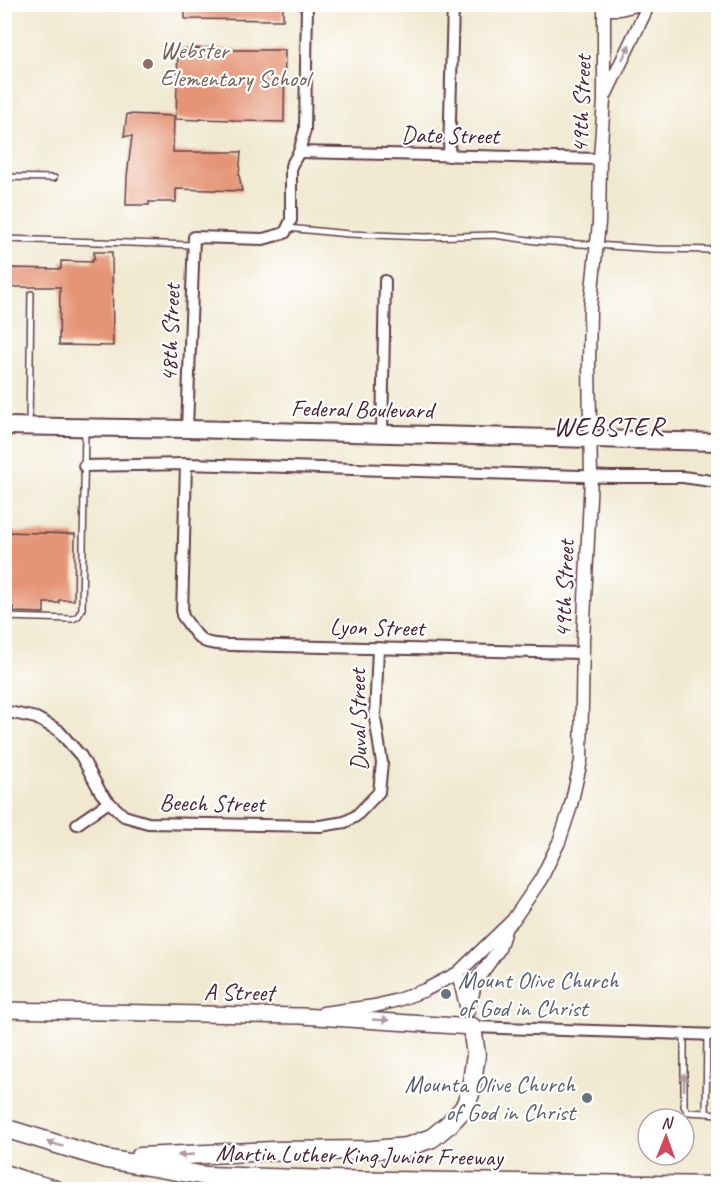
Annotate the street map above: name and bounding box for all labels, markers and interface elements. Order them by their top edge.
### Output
place label: Webster Elementary School [160,35,314,93]
one-way arrow [622,44,631,61]
street label: 49th Street [564,52,598,154]
marker: Webster Elementary School [141,57,155,71]
street label: Date Street [401,119,501,151]
street label: 48th Street [153,281,187,383]
street label: Federal Boulevard [291,393,437,425]
district label: WEBSTER [553,409,667,443]
street label: 49th Street [547,537,581,639]
street label: Lyon Street [329,611,427,643]
street label: Duval Street [342,667,374,771]
street label: Beech Street [159,787,267,819]
place label: Mount Olive Church of God in Christ [458,965,619,1023]
street label: A Street [204,976,277,1008]
marker: Mount Olive Church of God in Christ [439,987,453,1001]
one-way arrow [371,1016,390,1025]
place label: Mounta Olive Church of God in Christ [405,1069,577,1127]
one-way arrow [679,1073,689,1092]
marker: Mounta Olive Church of God in Christ [580,1091,594,1105]
north arrow [636,1107,696,1167]
text: N [661,1113,674,1133]
street label: Martin Luther King Junior Freeway [215,1137,505,1173]
one-way arrow [46,1139,64,1148]
one-way arrow [176,1151,195,1160]

